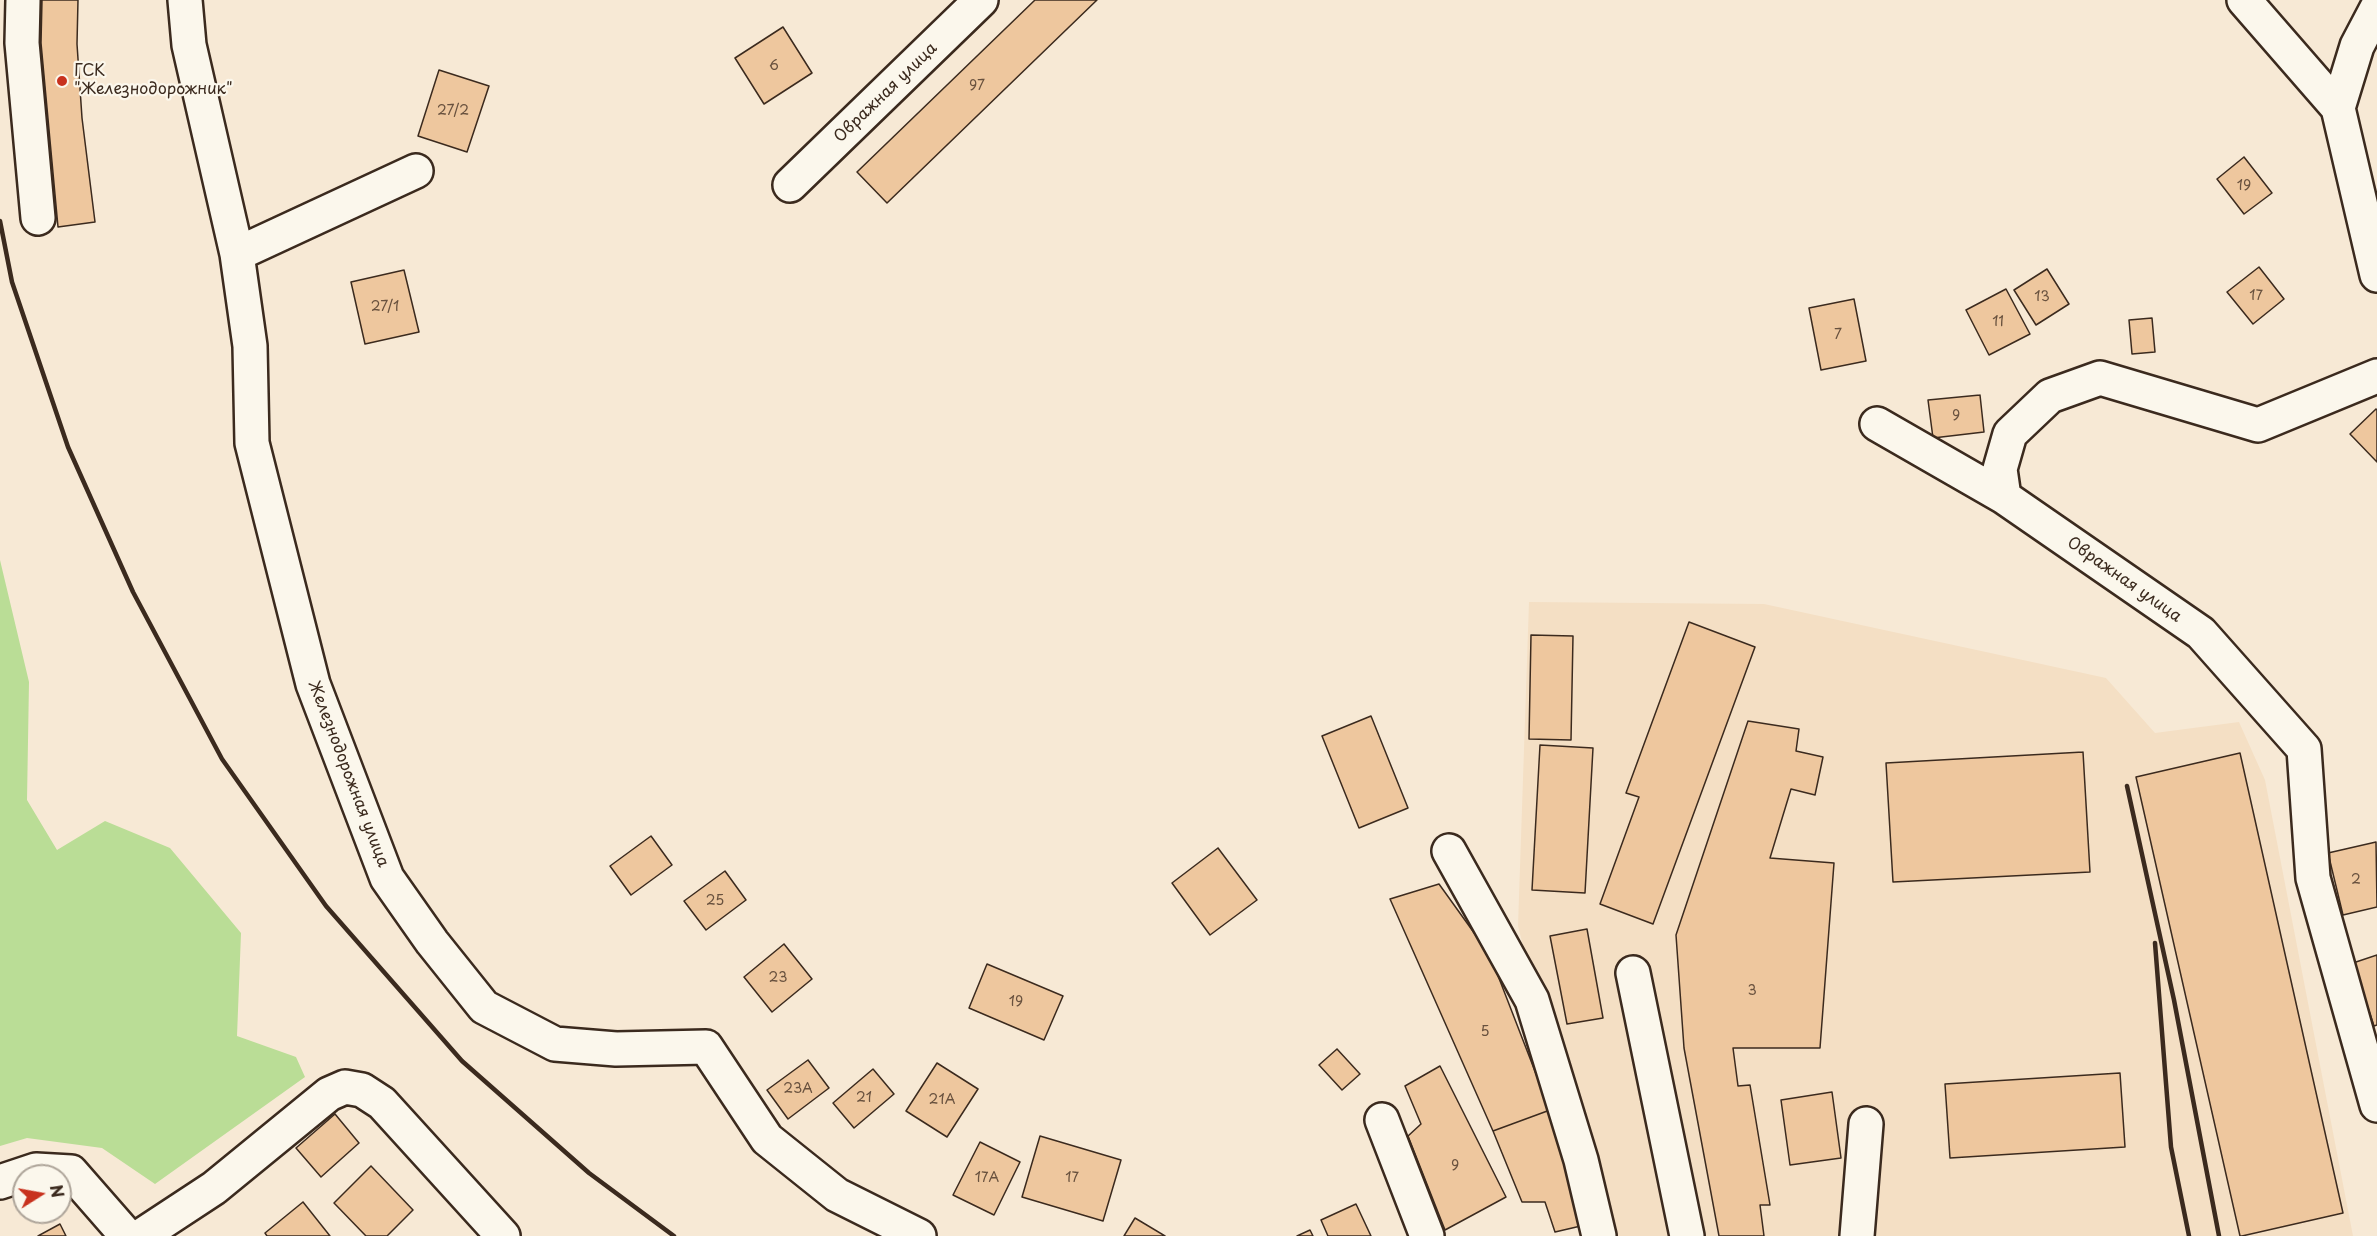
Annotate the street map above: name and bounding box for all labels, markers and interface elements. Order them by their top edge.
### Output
street label: Овражная улица [831,39,941,147]
house number: 6 [769,58,779,74]
place label: ГСК "Железнодорожник" [74,62,233,100]
marker: ГСК "Железнодорожник" [55,74,69,88]
house number: 97 [969,78,985,94]
house number: 27/2 [437,103,469,119]
house number: 19 [2237,178,2251,194]
house number: 17 [2249,288,2263,304]
house number: 13 [2034,289,2050,305]
house number: 27/1 [371,299,399,315]
house number: 11 [1992,314,2004,330]
house number: 7 [1834,327,1842,343]
house number: 9 [1952,408,1960,424]
street label: Овражная улица [2063,533,2185,627]
street label: Железнодорожная улица [303,678,393,870]
house number: 2 [2351,872,2361,888]
house number: 25 [706,893,724,909]
house number: 23 [769,970,787,986]
house number: 3 [1747,983,1757,999]
house number: 19 [1009,994,1023,1010]
house number: 5 [1480,1024,1490,1040]
house number: 23А [783,1081,813,1097]
house number: 21 [856,1090,872,1106]
house number: 21А [929,1092,955,1108]
house number: 9 [1451,1158,1459,1174]
north arrow [12,1164,72,1224]
house number: 17А [975,1170,999,1186]
house number: 17 [1065,1170,1079,1186]
text: N [45,1182,71,1199]

